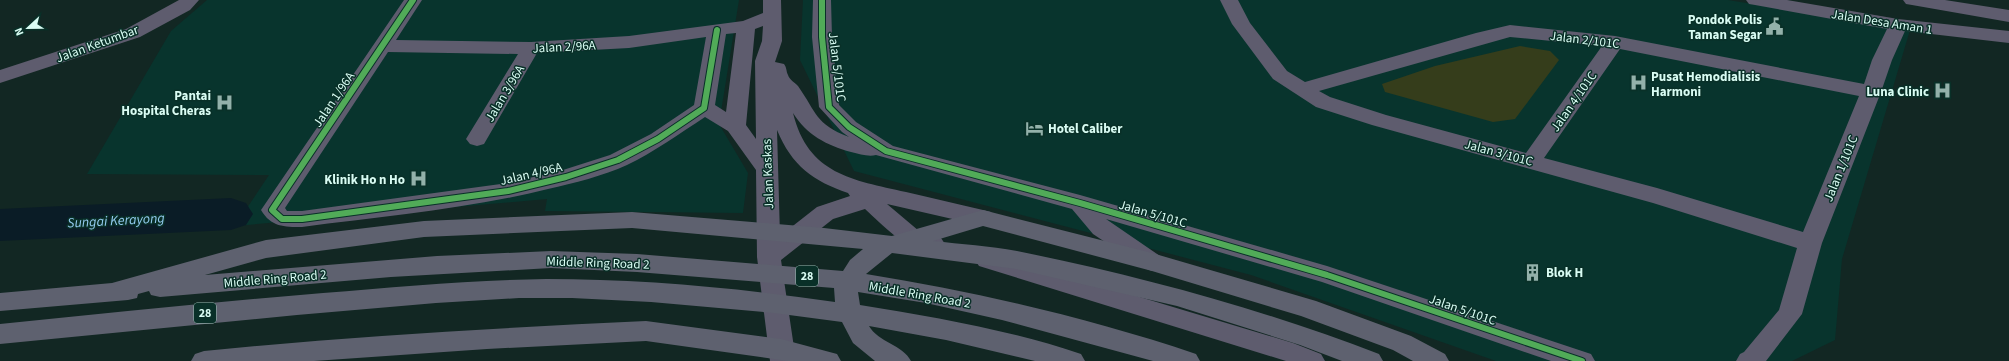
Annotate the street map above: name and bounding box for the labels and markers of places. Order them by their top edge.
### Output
place label: Pondok Polis Taman Segar [1688,11,1763,44]
public building icon: Pondok Polis Taman Segar [1765,16,1785,36]
place label: Pusat Hemodialisis Harmoni [1651,68,1760,101]
hospital icon: Pusat Hemodialisis Harmoni [1628,73,1648,93]
hospital icon: Luna Clinic [1932,81,1952,101]
place label: Luna Clinic [1866,83,1929,101]
place label: Pantai Hospital Cheras [121,87,211,120]
hospital icon: Pantai Hospital Cheras [214,92,234,112]
hotel icon: Hotel Caliber [1025,118,1045,138]
place label: Hotel Caliber [1048,120,1123,138]
hospital icon: Klinik Ho n Ho [408,169,428,189]
place label: Klinik Ho n Ho [324,171,405,189]
building icon: Blok H [1523,262,1543,282]
place label: Blok H [1546,264,1583,282]

